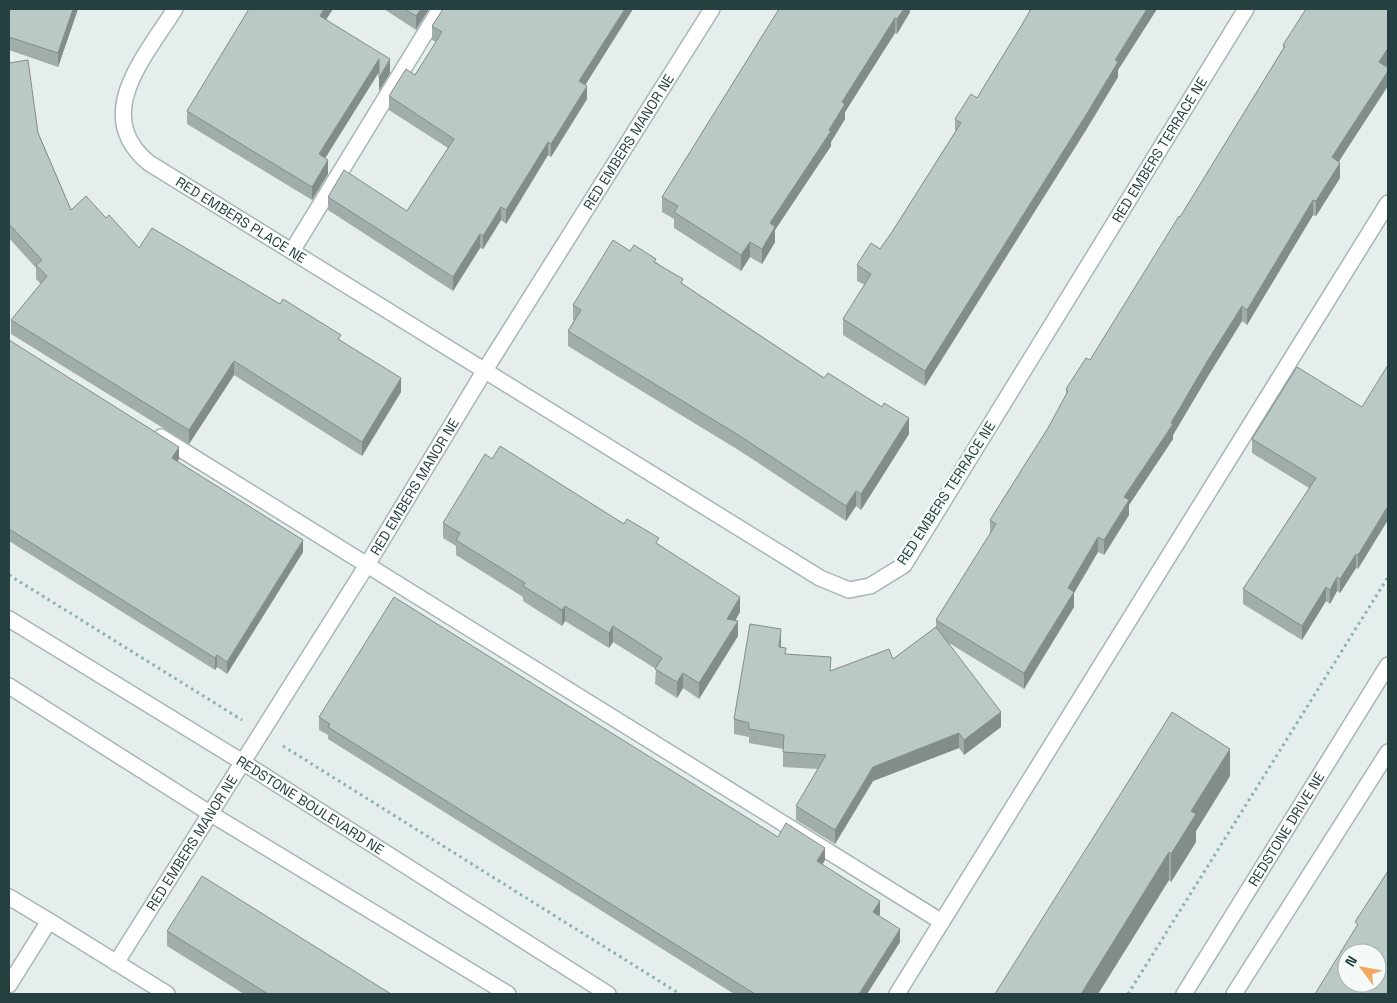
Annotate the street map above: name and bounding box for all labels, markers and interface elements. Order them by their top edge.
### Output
street label: RED EMBERS MANOR NE [579,70,678,213]
street label: RED EMBERS TERRACE NE [1108,74,1211,226]
street label: RED EMBERS PLACE NE [172,173,310,267]
street label: RED EMBERS MANOR NE [366,415,463,559]
street label: RED EMBERS TERRACE NE [893,418,999,568]
street label: REDSTONE BOULEVARD NE [233,752,387,859]
street label: REDSTONE DRIVE NE [1244,769,1328,890]
street label: RED EMBERS MANOR NE [142,772,241,914]
north arrow [1337,943,1387,993]
text: N [1341,952,1361,970]

